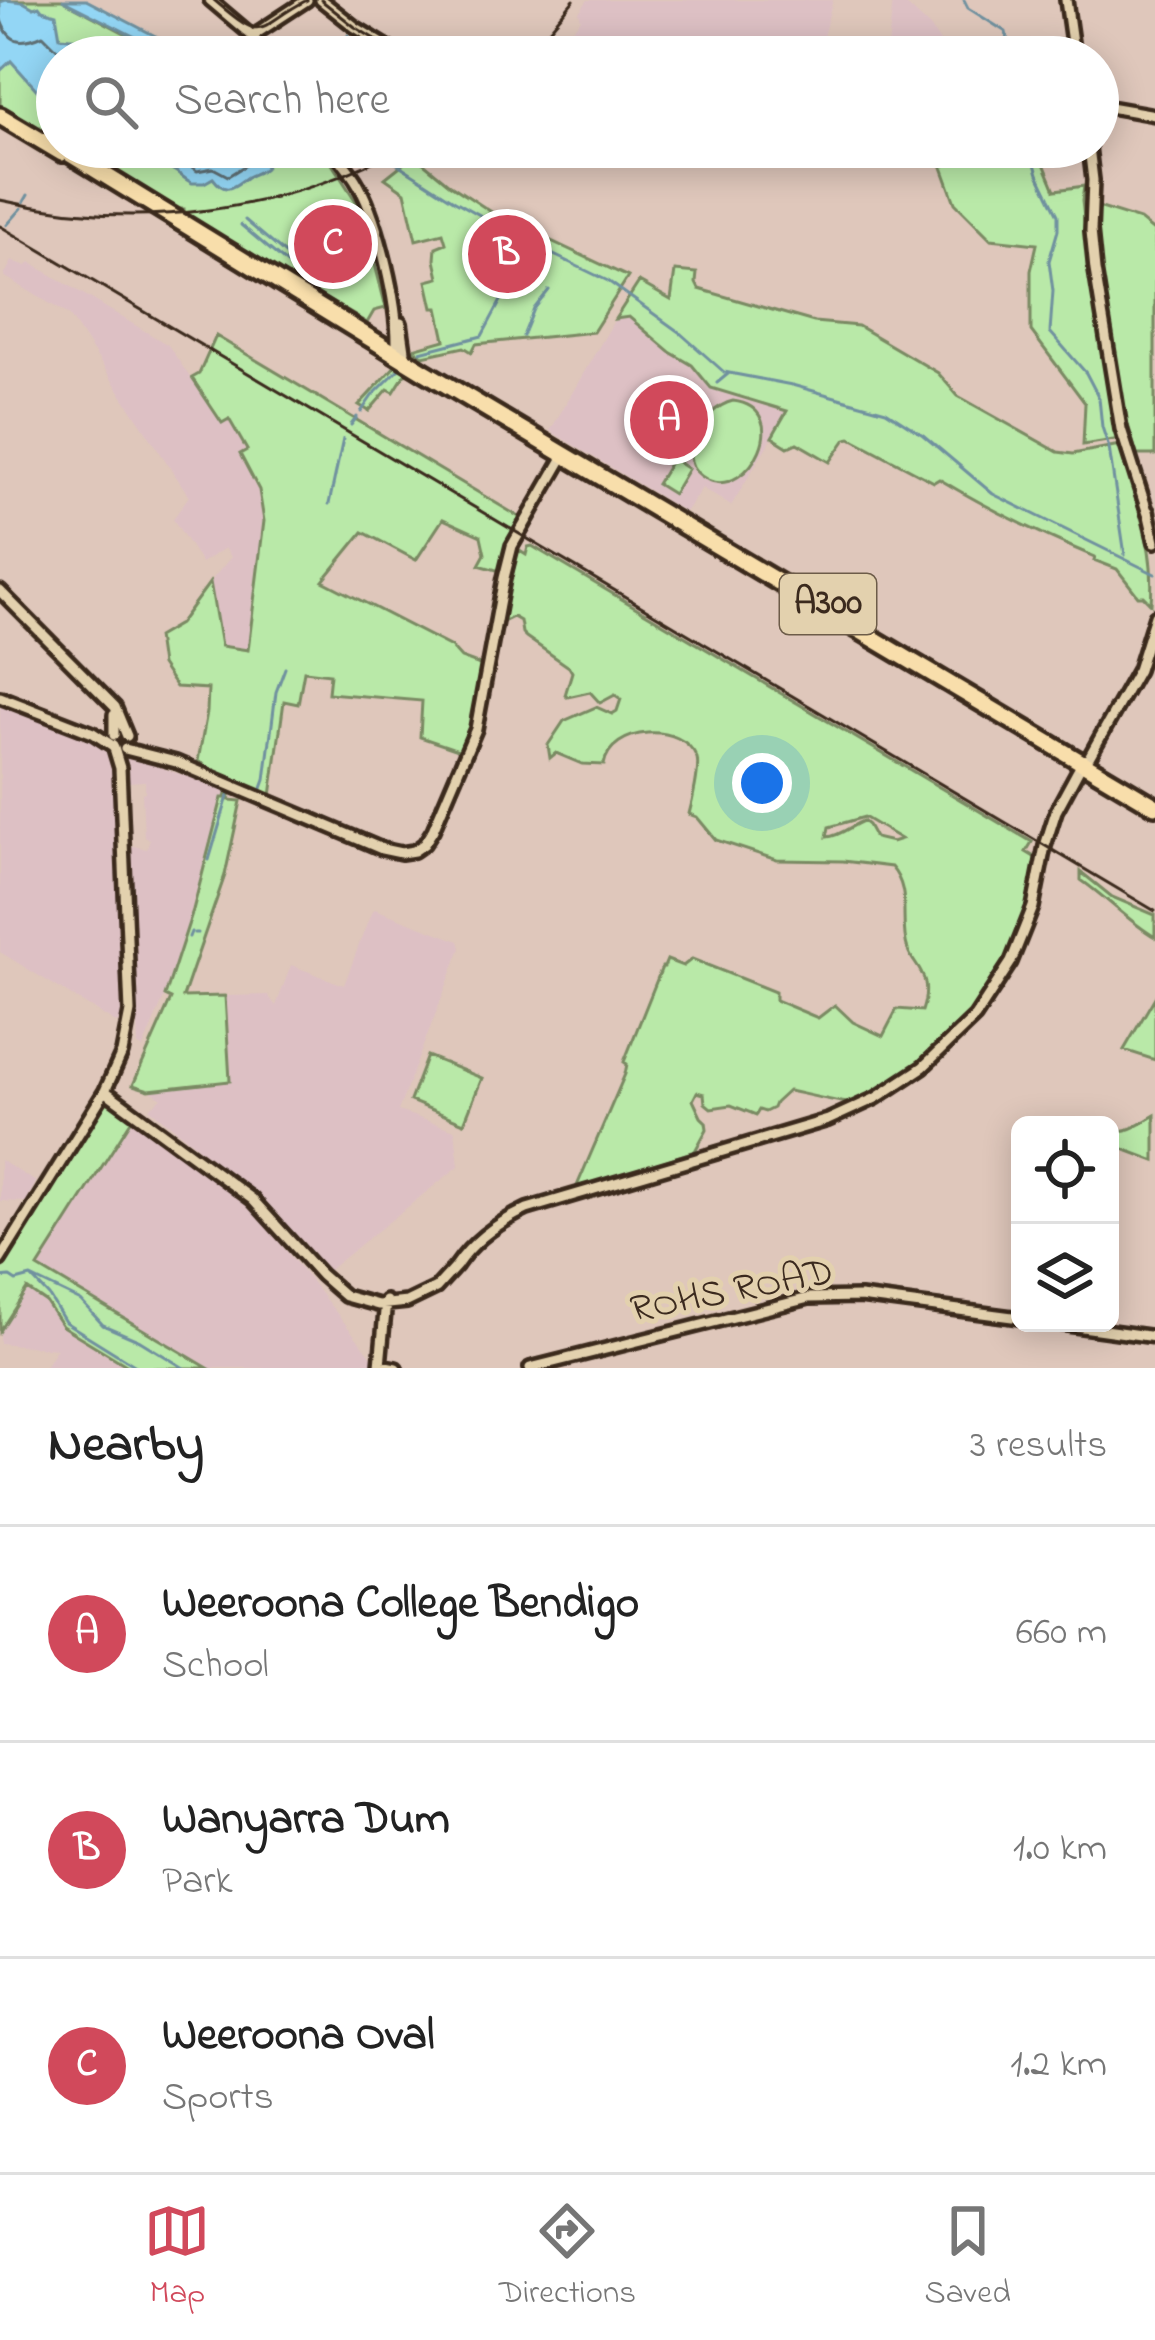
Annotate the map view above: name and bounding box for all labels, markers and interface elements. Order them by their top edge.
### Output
search box [36,36,1119,168]
icon: search [78,69,144,135]
text: Search here [174,69,390,135]
pin: C [294,199,372,289]
pin: B [468,209,546,299]
pin: A [630,375,708,465]
road number: A300 [780,574,876,634]
your location [732,753,792,813]
map controls [1011,1116,1119,1332]
button: locate [1011,1116,1119,1224]
button: layers [1011,1224,1119,1332]
street label: ROHS ROAD [626,1244,838,1340]
text: Nearby [48,1409,204,1484]
text: 3 results [970,1418,1107,1475]
text: Weeroona College Bendigo [162,1572,639,1638]
text: A [75,1605,99,1662]
text: 660 m [1016,1605,1107,1662]
text: School [162,1638,269,1695]
text: Wanyarra Dum [162,1788,450,1854]
text: B [74,1821,100,1878]
text: 1.0 km [1013,1821,1107,1878]
text: Park [162,1854,232,1911]
text: Weeroona Oval [162,2004,434,2070]
text: C [76,2037,98,2094]
text: 1.2 km [1010,2037,1107,2094]
text: Sports [162,2070,274,2127]
tab: Map [144,2198,210,2318]
tab: Directions [499,2198,636,2318]
tab: Saved [925,2198,1011,2318]

